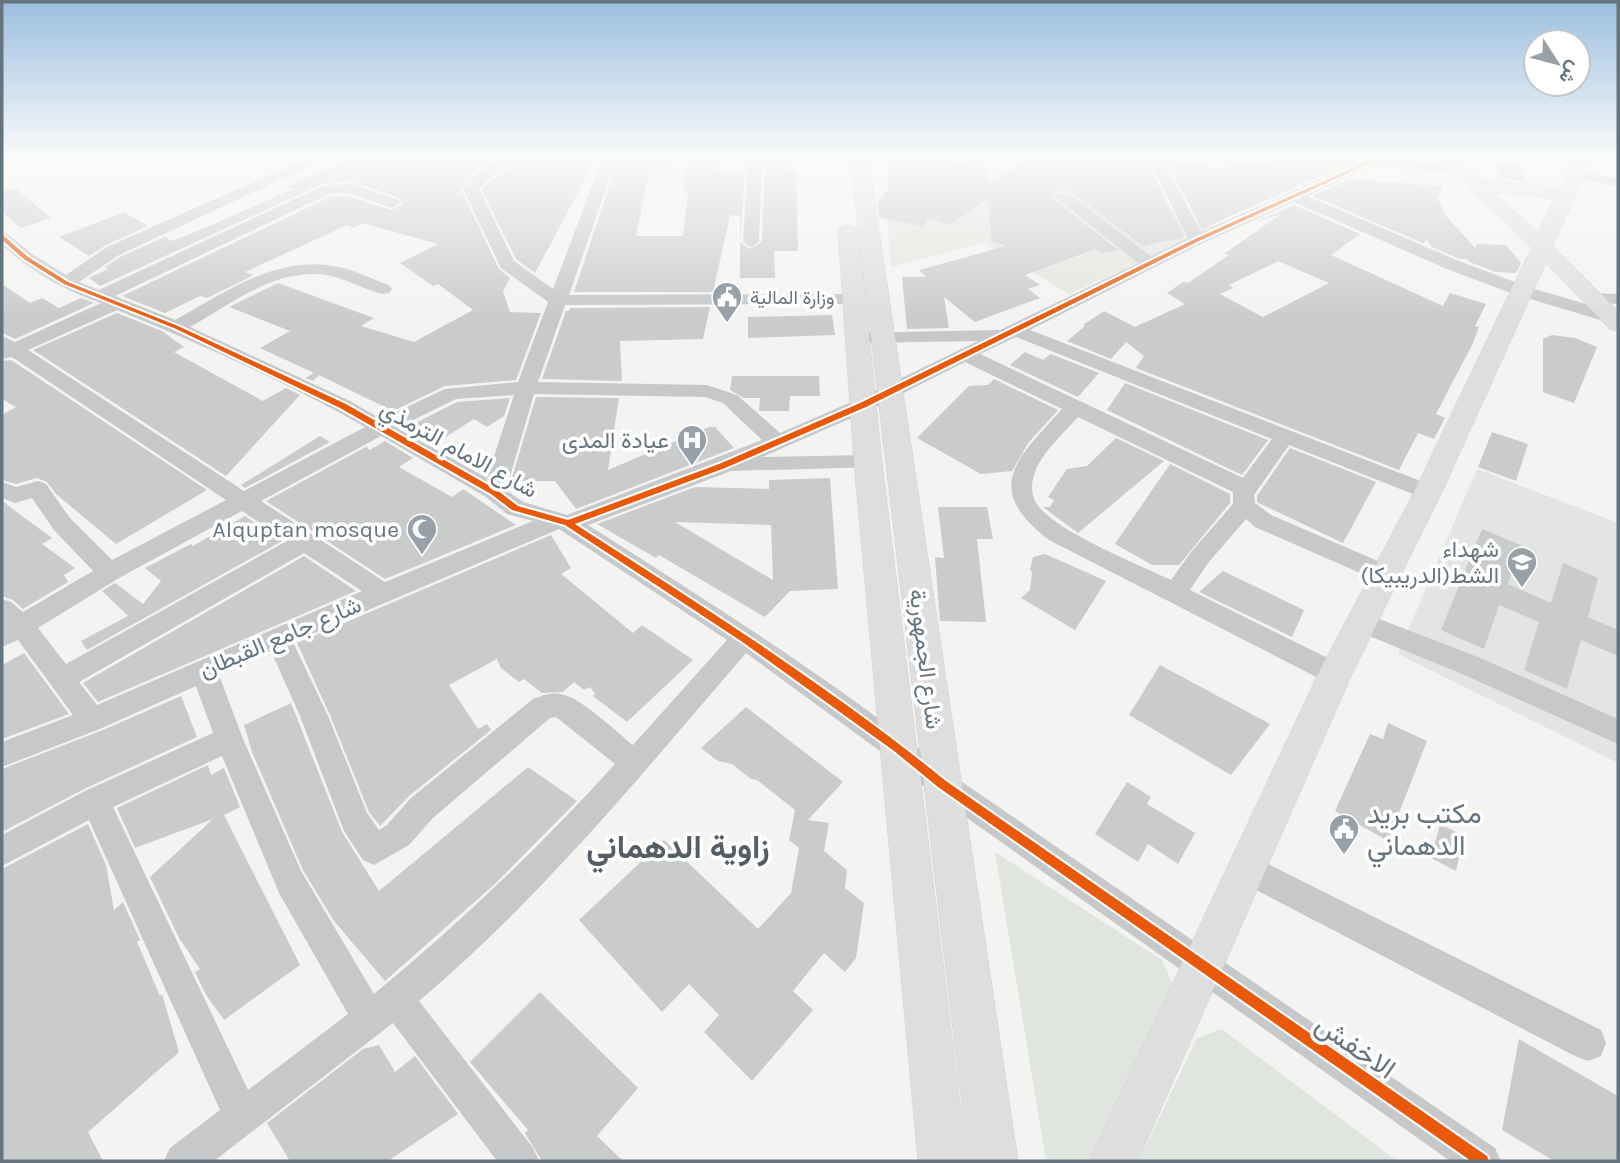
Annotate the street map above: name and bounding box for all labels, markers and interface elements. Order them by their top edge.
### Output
north arrow [1522,28,1592,98]
text: ش [1554,57,1586,88]
public building icon: وزارة المالية [710,280,744,324]
place label: وزارة المالية [750,287,834,309]
street label: شارع الامام الترمذي [373,395,542,508]
hospital icon: عيادة المدى [675,423,709,467]
place label: عيادة المدى [562,427,669,454]
mosque icon: Alquptan mosque [405,512,439,556]
place label: Alquptan mosque [213,516,399,543]
place label: شهداء الشط(الدريبيكا) [1360,536,1499,590]
school or university icon: شهداء الشط(الدريبيكا) [1505,545,1539,589]
street label: شارع الجمهورية [902,587,948,731]
street label: شارع جامع القبطان [195,591,366,686]
place label: مكتب بريد الدهماني [1367,797,1482,868]
public building icon: مكتب بريد الدهماني [1327,812,1361,856]
district label: زاوية الدهماني [586,829,770,874]
street label: الاخفش [1309,1007,1402,1086]

